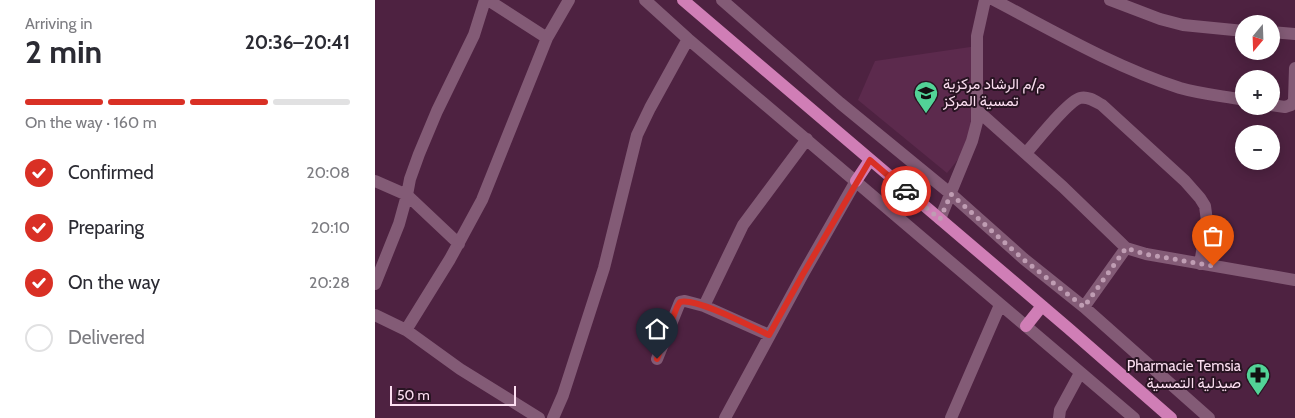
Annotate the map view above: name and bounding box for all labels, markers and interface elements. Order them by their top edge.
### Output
text: Arriving in [25,14,92,33]
north arrow [1235,15,1280,60]
map controls [1235,15,1280,170]
text: 20:36–20:41 [245,31,350,54]
text: 2 min [25,32,102,71]
button: + [1235,70,1280,115]
place label: م/م الرشاد مركزية تمسية المركز [942,75,1045,110]
school or university icon: م/م الرشاد مركزية تمسية المركز [913,80,939,114]
text: On the way · 160 m [25,113,157,132]
button: − [1235,125,1280,170]
icon: check [25,159,53,187]
text: Confirmed [68,161,154,184]
text: 20:08 [306,163,350,182]
courier [881,166,931,216]
icon: car [892,177,920,205]
icon: check [25,214,53,242]
pin [1192,215,1234,266]
text: Preparing [68,216,144,239]
text: 20:10 [311,218,350,237]
icon: bag [1199,222,1227,250]
icon: check [25,269,53,297]
text: On the way [68,271,160,294]
text: 20:28 [309,273,350,292]
pin [636,308,678,359]
icon: home [643,315,671,343]
text: Delivered [68,326,145,349]
place label: Pharmacie Temsia صيدلية التمسية [1127,357,1242,392]
pharmacy icon: Pharmacie Temsia صيدلية التمسية [1245,362,1271,396]
scale bar [390,383,516,406]
text: 50 m [397,386,430,404]

